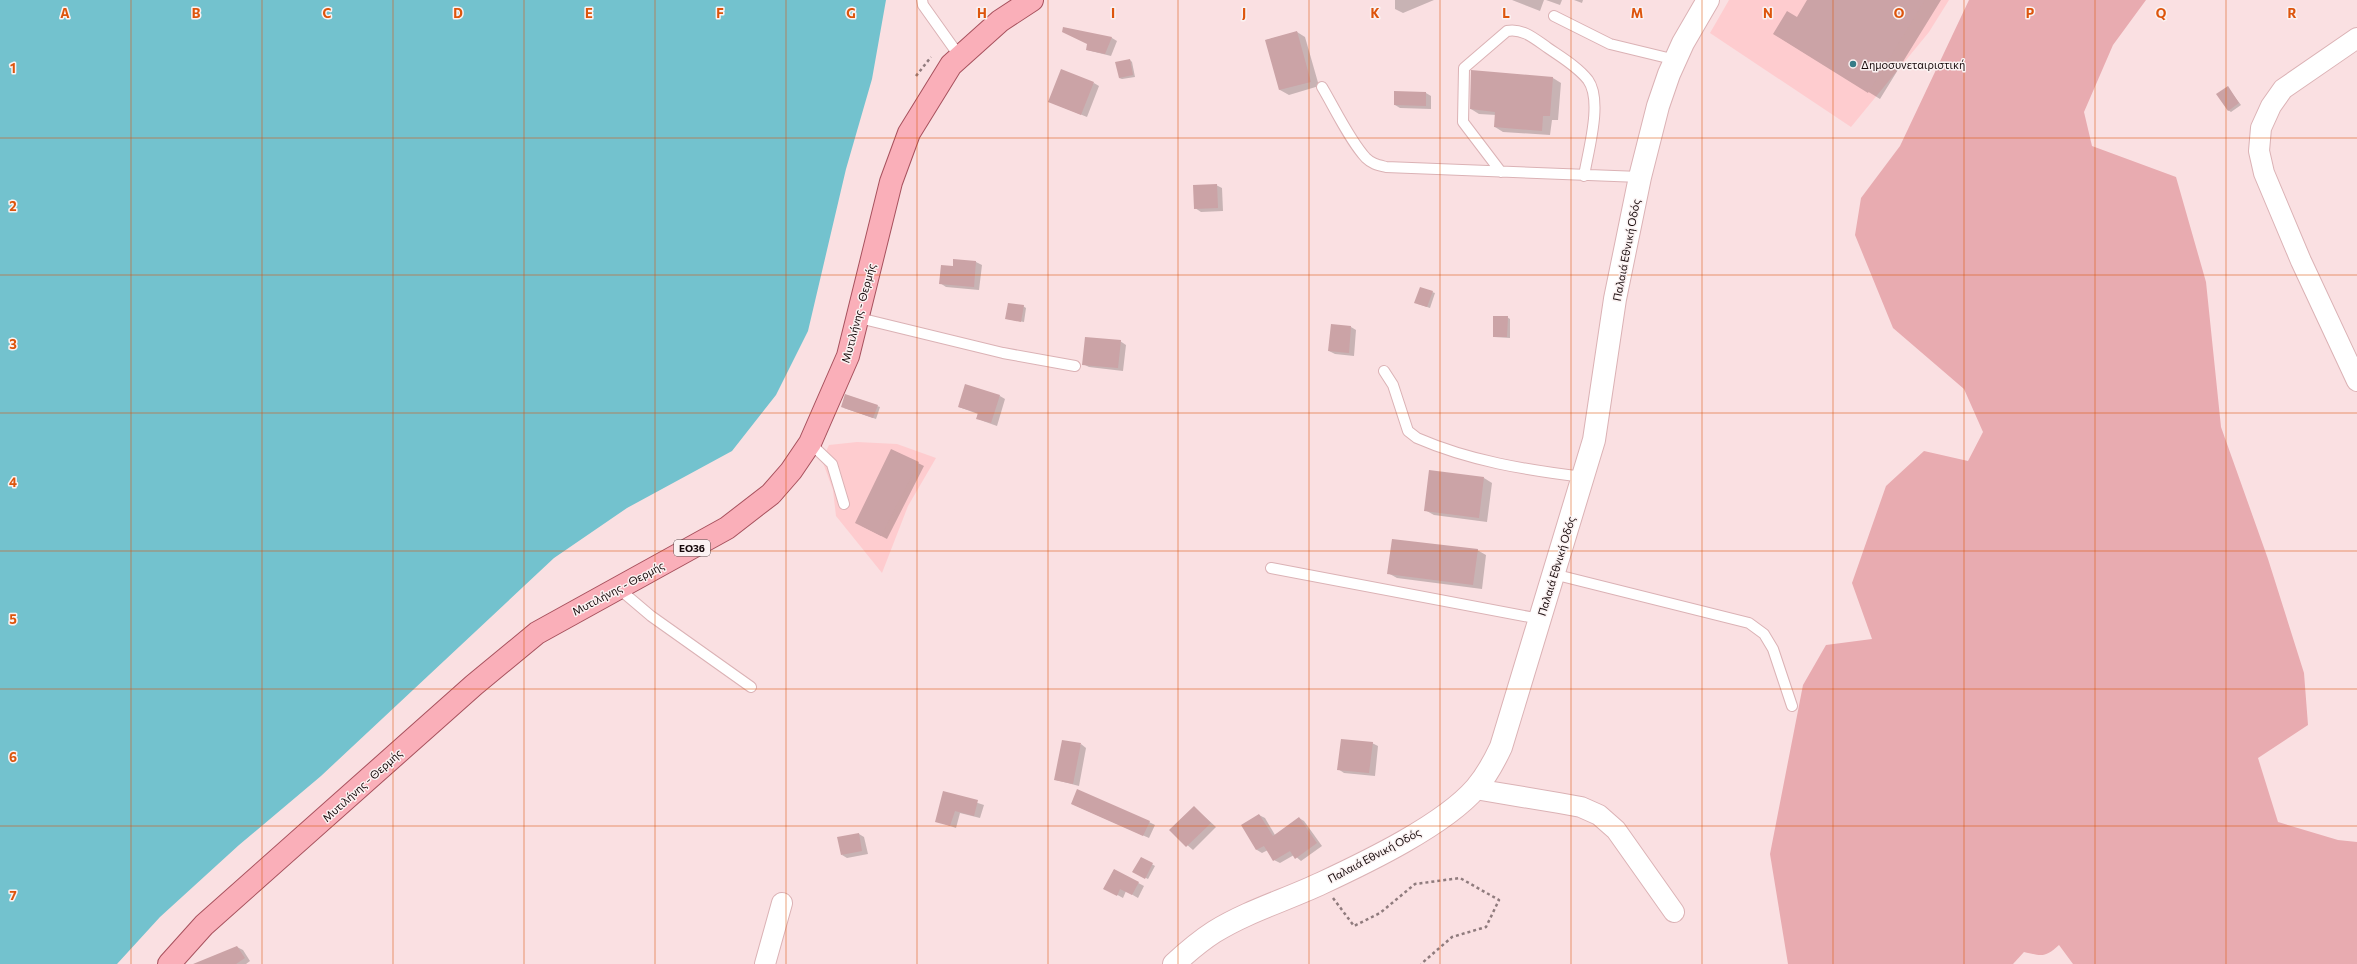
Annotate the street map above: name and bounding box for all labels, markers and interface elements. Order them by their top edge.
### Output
text: A [60,5,70,21]
text: B [192,5,201,21]
text: C [323,5,332,21]
text: D [453,5,463,21]
text: E [585,5,593,21]
text: F [716,5,724,21]
text: G [846,5,856,21]
text: H [977,5,987,21]
text: I [1111,5,1115,21]
text: J [1242,5,1246,21]
text: K [1370,5,1380,21]
text: L [1502,5,1510,21]
text: M [1631,5,1643,21]
text: N [1763,5,1773,21]
text: O [1894,5,1905,21]
text: P [2026,5,2035,21]
text: Q [2156,5,2167,21]
text: R [2288,5,2297,21]
place label: Δημοσυνεταιριστική [1861,58,1965,71]
marker: Δημοσυνεταιριστική [1848,59,1858,69]
text: 1 [10,60,16,76]
text: 2 [9,198,17,214]
street label: Παλαιά Εθνική Οδός [1610,198,1642,302]
street label: Μυτιλήνης - Θερμής [838,262,878,364]
text: 3 [9,336,17,352]
text: 4 [9,474,17,490]
street label: Παλαιά Εθνική Οδός [1535,515,1577,617]
road number: ΕΟ36 [674,540,710,556]
street label: Μυτιλήνης - Θερμής [570,558,666,618]
text: 5 [9,611,17,627]
street label: Μυτιλήνης - Θερμής [320,746,404,824]
text: 6 [9,749,17,765]
street label: Παλαιά Εθνική Οδός [1325,825,1423,885]
text: 7 [9,887,17,903]

